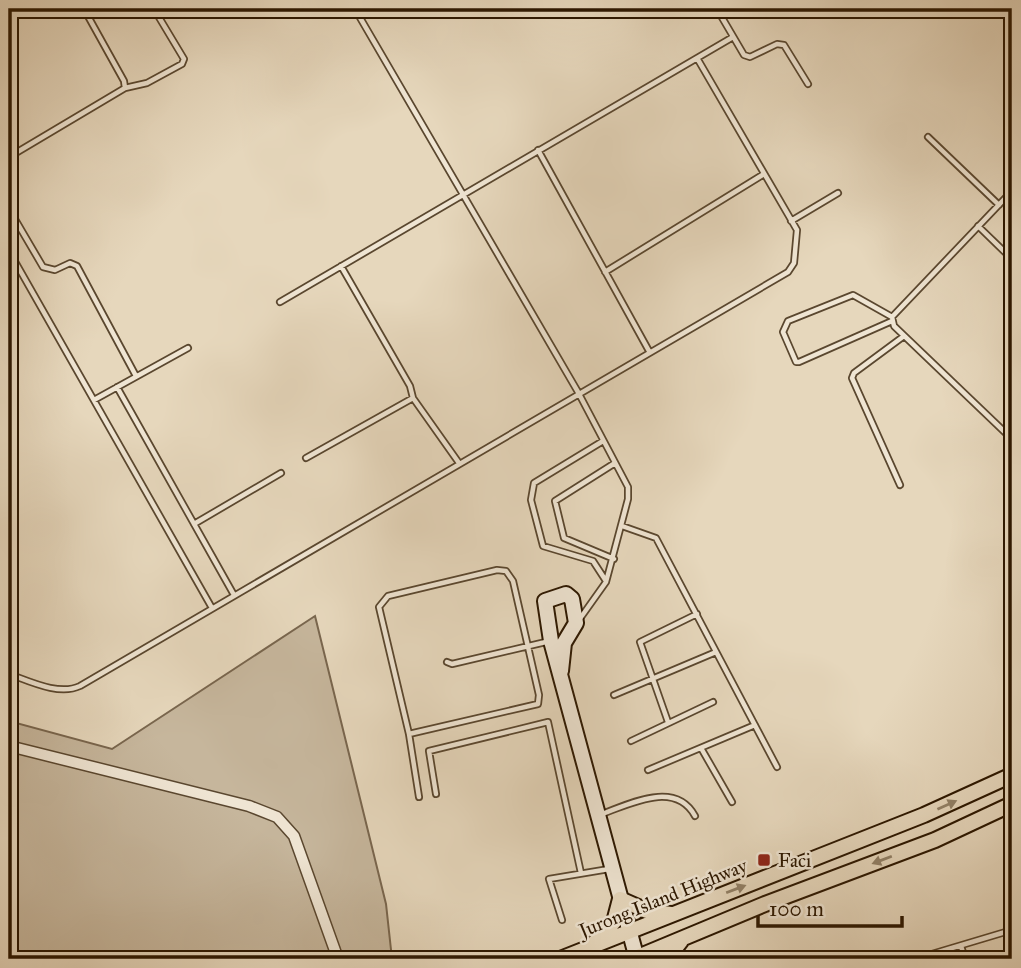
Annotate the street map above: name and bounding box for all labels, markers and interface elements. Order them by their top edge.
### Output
one-way arrow [937,799,957,811]
place label: Faci [778,849,811,872]
marker: Faci [756,852,772,868]
street label: Jurong Island Highway [574,853,752,944]
one-way arrow [872,855,893,866]
one-way arrow [725,884,746,895]
scale bar [758,884,902,928]
text: 100 m [769,896,824,922]

